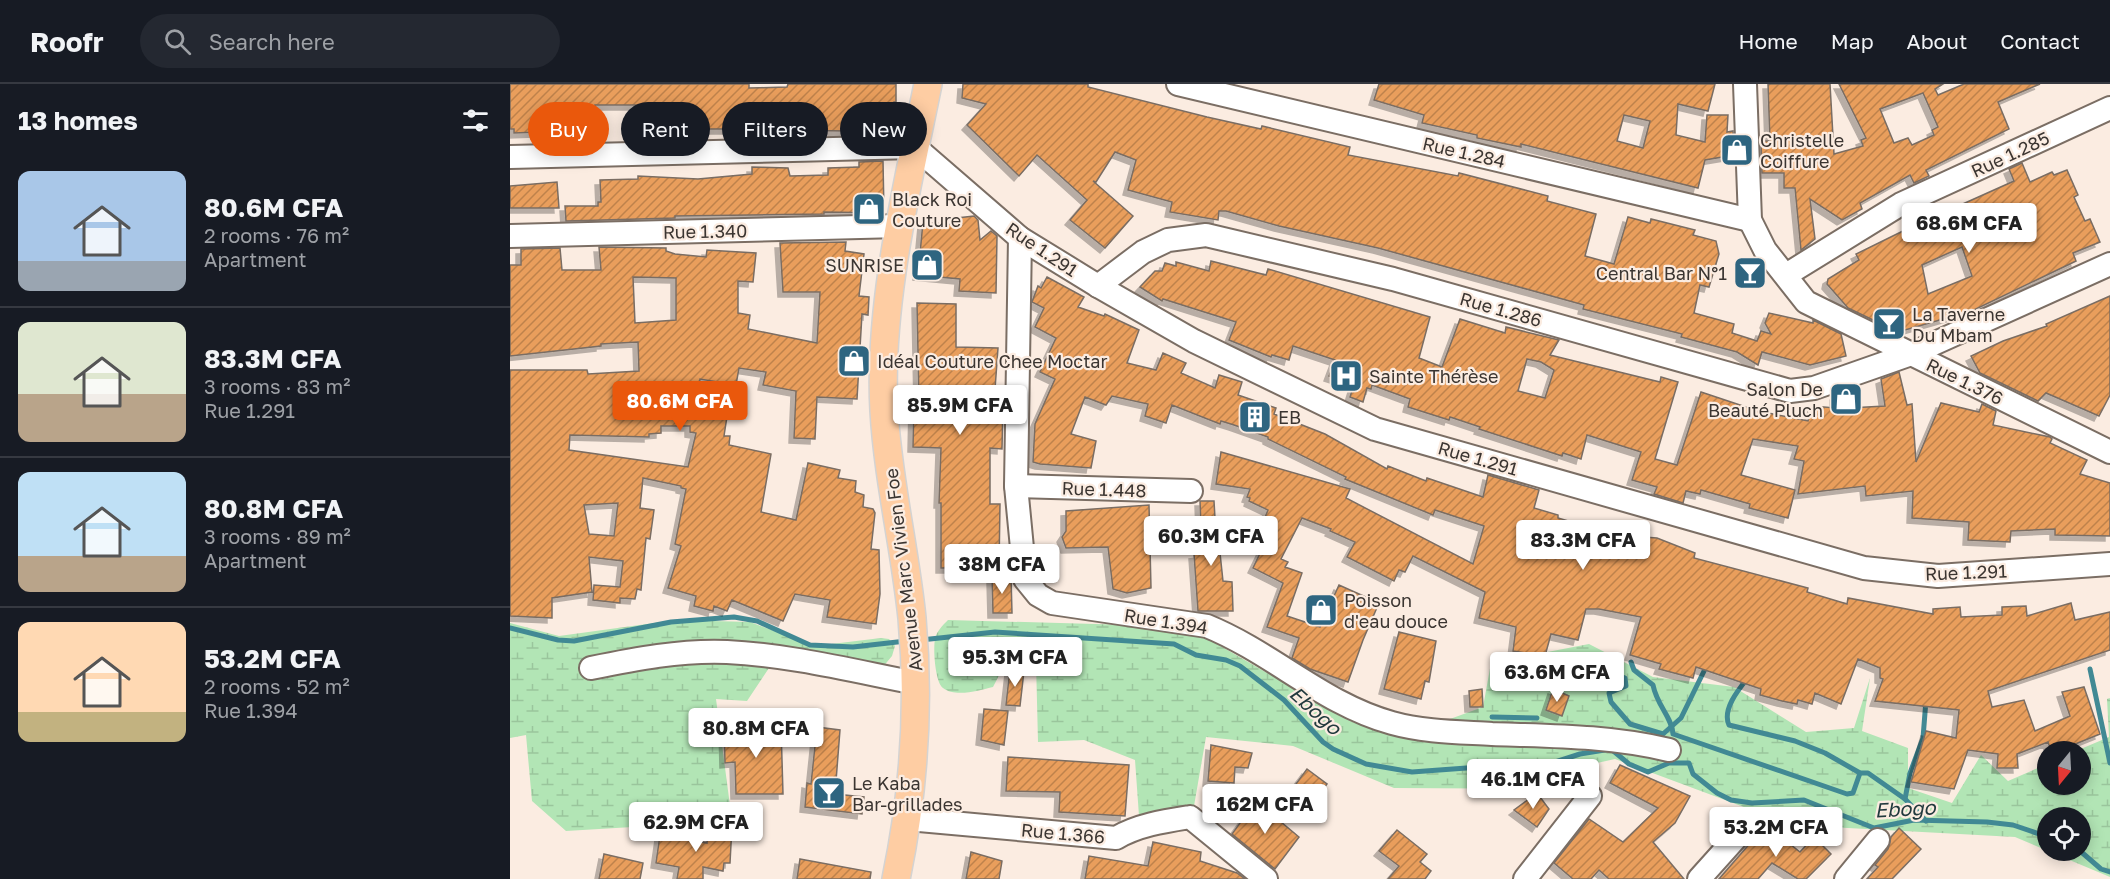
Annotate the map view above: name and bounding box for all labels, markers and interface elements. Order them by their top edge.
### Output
search box [140,14,560,68]
text: Roofr [30,25,104,58]
icon: search [161,25,194,58]
text: Search here [209,28,335,55]
text: Home [1738,28,1798,54]
text: Map [1831,28,1874,54]
text: About [1907,28,1967,54]
text: Contact [2000,28,2080,54]
chip: Buy [528,102,609,156]
chip: Rent [621,102,710,156]
chip: Filters [722,102,828,156]
chip: New [840,102,927,156]
icon: filters [459,104,492,137]
text: 13 homes [18,105,138,136]
street label: Rue 1.285 [1967,126,2053,182]
place label: Christelle Coiffure [1760,129,1844,172]
street label: Rue 1.284 [1420,132,1508,172]
shop icon: Christelle Coiffure [1719,132,1755,168]
place label: Black Roi Couture [892,188,972,231]
shop icon: Black Roi Couture [851,191,887,227]
text: 80.6M CFA [204,192,343,223]
icon: home [66,195,138,267]
pin: 68.6M CFA [1900,203,2038,254]
text: 68.6M CFA [1916,210,2022,234]
street label: Rue 1.291 [1002,217,1082,281]
street label: Rue 1.340 [663,219,747,243]
text: 2 rooms · 76 m² [204,223,349,247]
text: Apartment [204,247,307,271]
shop icon: SUNRISE [909,247,945,283]
place label: SUNRISE [825,254,904,276]
bar icon: Central Bar N°1 [1732,255,1768,291]
place label: Central Bar N°1 [1596,262,1727,284]
street label: Rue 1.286 [1458,287,1544,331]
place label: La Taverne Du Mbam [1912,303,2005,346]
bar icon: La Taverne Du Mbam [1871,306,1907,342]
text: 83.3M CFA [204,343,341,374]
shop icon: Idéal Couture Chee Moctar [836,343,872,379]
icon: home [66,346,138,418]
place label: Idéal Couture Chee Moctar [877,350,1108,372]
street label: Rue 1.376 [1923,353,2007,409]
hospital icon: Sainte Thérèse [1328,358,1364,394]
place label: Sainte Thérèse [1369,365,1498,387]
text: 3 rooms · 83 m² [204,374,350,398]
place label: Salon De Beauté Pluch [1708,378,1823,421]
pin: 80.6M CFA [611,381,749,432]
shop icon: Salon De Beauté Pluch [1828,381,1864,417]
pin: 85.9M CFA [891,385,1029,436]
text: 80.6M CFA [627,388,734,412]
text: 85.9M CFA [907,392,1013,416]
text: Rue 1.291 [204,398,295,422]
building icon: EB [1237,399,1273,435]
place label: EB [1278,406,1301,428]
street label: Rue 1.291 [1436,436,1521,480]
street label: Avenue Marc Vivien Foe [880,467,926,673]
street label: Rue 1.448 [1061,477,1147,501]
text: 80.8M CFA [204,493,343,524]
icon: home [66,496,138,568]
pin: 60.3M CFA [1142,516,1280,567]
pin: 83.3M CFA [1514,520,1652,571]
text: 60.3M CFA [1158,523,1264,547]
text: 3 rooms · 89 m² [204,524,351,548]
text: 83.3M CFA [1530,527,1636,551]
pin: 38M CFA [947,544,1057,595]
text: Apartment [204,548,307,572]
text: 38M CFA [958,551,1046,575]
street label: Rue 1.291 [1925,560,2008,584]
place label: Poisson d'eau douce [1344,589,1448,632]
shop icon: Poisson d'eau douce [1303,592,1339,628]
street label: Rue 1.394 [1123,604,1209,638]
pin: 95.3M CFA [946,637,1084,688]
text: 53.2M CFA [204,643,341,674]
text: 95.3M CFA [962,644,1068,668]
icon: home [66,646,138,718]
pin: 63.6M CFA [1488,652,1626,703]
text: 63.6M CFA [1504,659,1610,683]
text: 2 rooms · 52 m² [204,674,350,698]
water label: Ebogo [1285,681,1347,741]
text: Rue 1.394 [204,698,298,722]
pin: 80.8M CFA [687,708,825,759]
text: 80.8M CFA [702,715,810,739]
north arrow [2037,741,2091,795]
map controls [2037,741,2091,861]
pin: 46.1M CFA [1464,759,1602,810]
text: 46.1M CFA [1481,766,1585,790]
place label: Le Kaba Bar-grillades [852,772,963,815]
bar icon: Le Kaba Bar-grillades [811,775,847,811]
pin: 162M CFA [1203,784,1327,835]
text: 162M CFA [1216,791,1314,815]
water label: Ebogo [1874,794,1937,823]
pin: 62.9M CFA [627,802,765,853]
pin: 53.2M CFA [1707,807,1845,858]
button: locate [2037,807,2091,861]
text: 62.9M CFA [643,809,749,833]
text: 53.2M CFA [1723,814,1829,838]
street label: Rue 1.366 [1020,818,1106,848]

